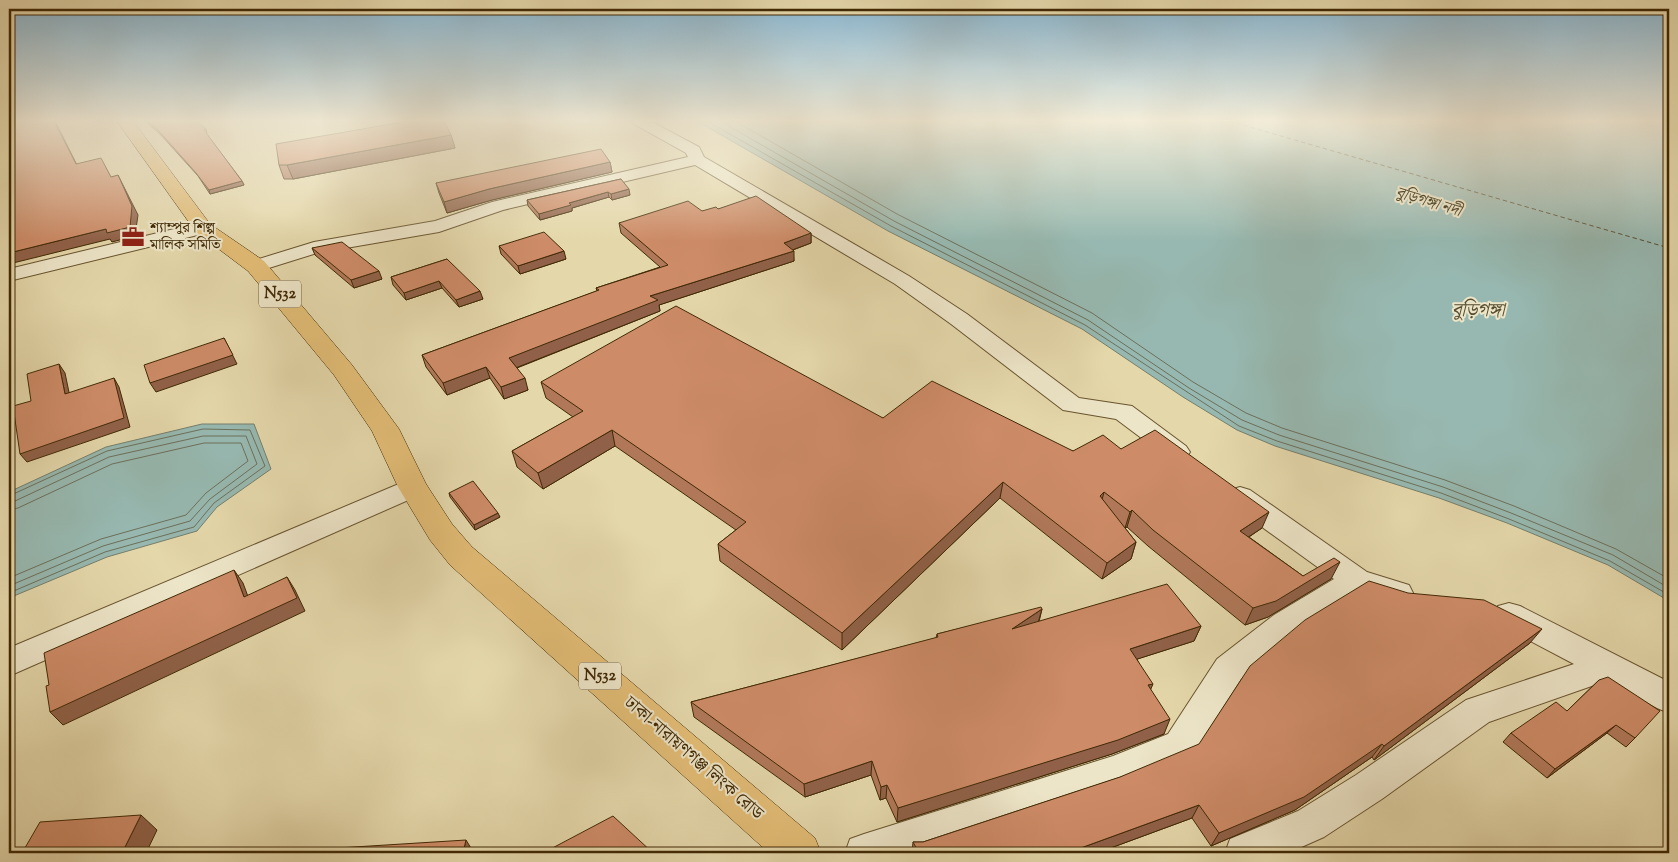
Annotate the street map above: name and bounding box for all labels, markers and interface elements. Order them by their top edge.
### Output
water label: বুড়িগঙ্গা নদী [1392,182,1465,224]
place label: শ্যাম্পুর শিল্প মালিক সমিতি [149,218,221,256]
office icon: শ্যাম্পুর শিল্প মালিক সমিতি [120,224,146,250]
road number: N532 [259,280,301,308]
water label: বুড়িগঙ্গা [1452,298,1507,325]
road number: N532 [579,662,621,689]
street label: ঢাকা-নারায়ণগঞ্জ লিংক রোড [617,690,769,828]

